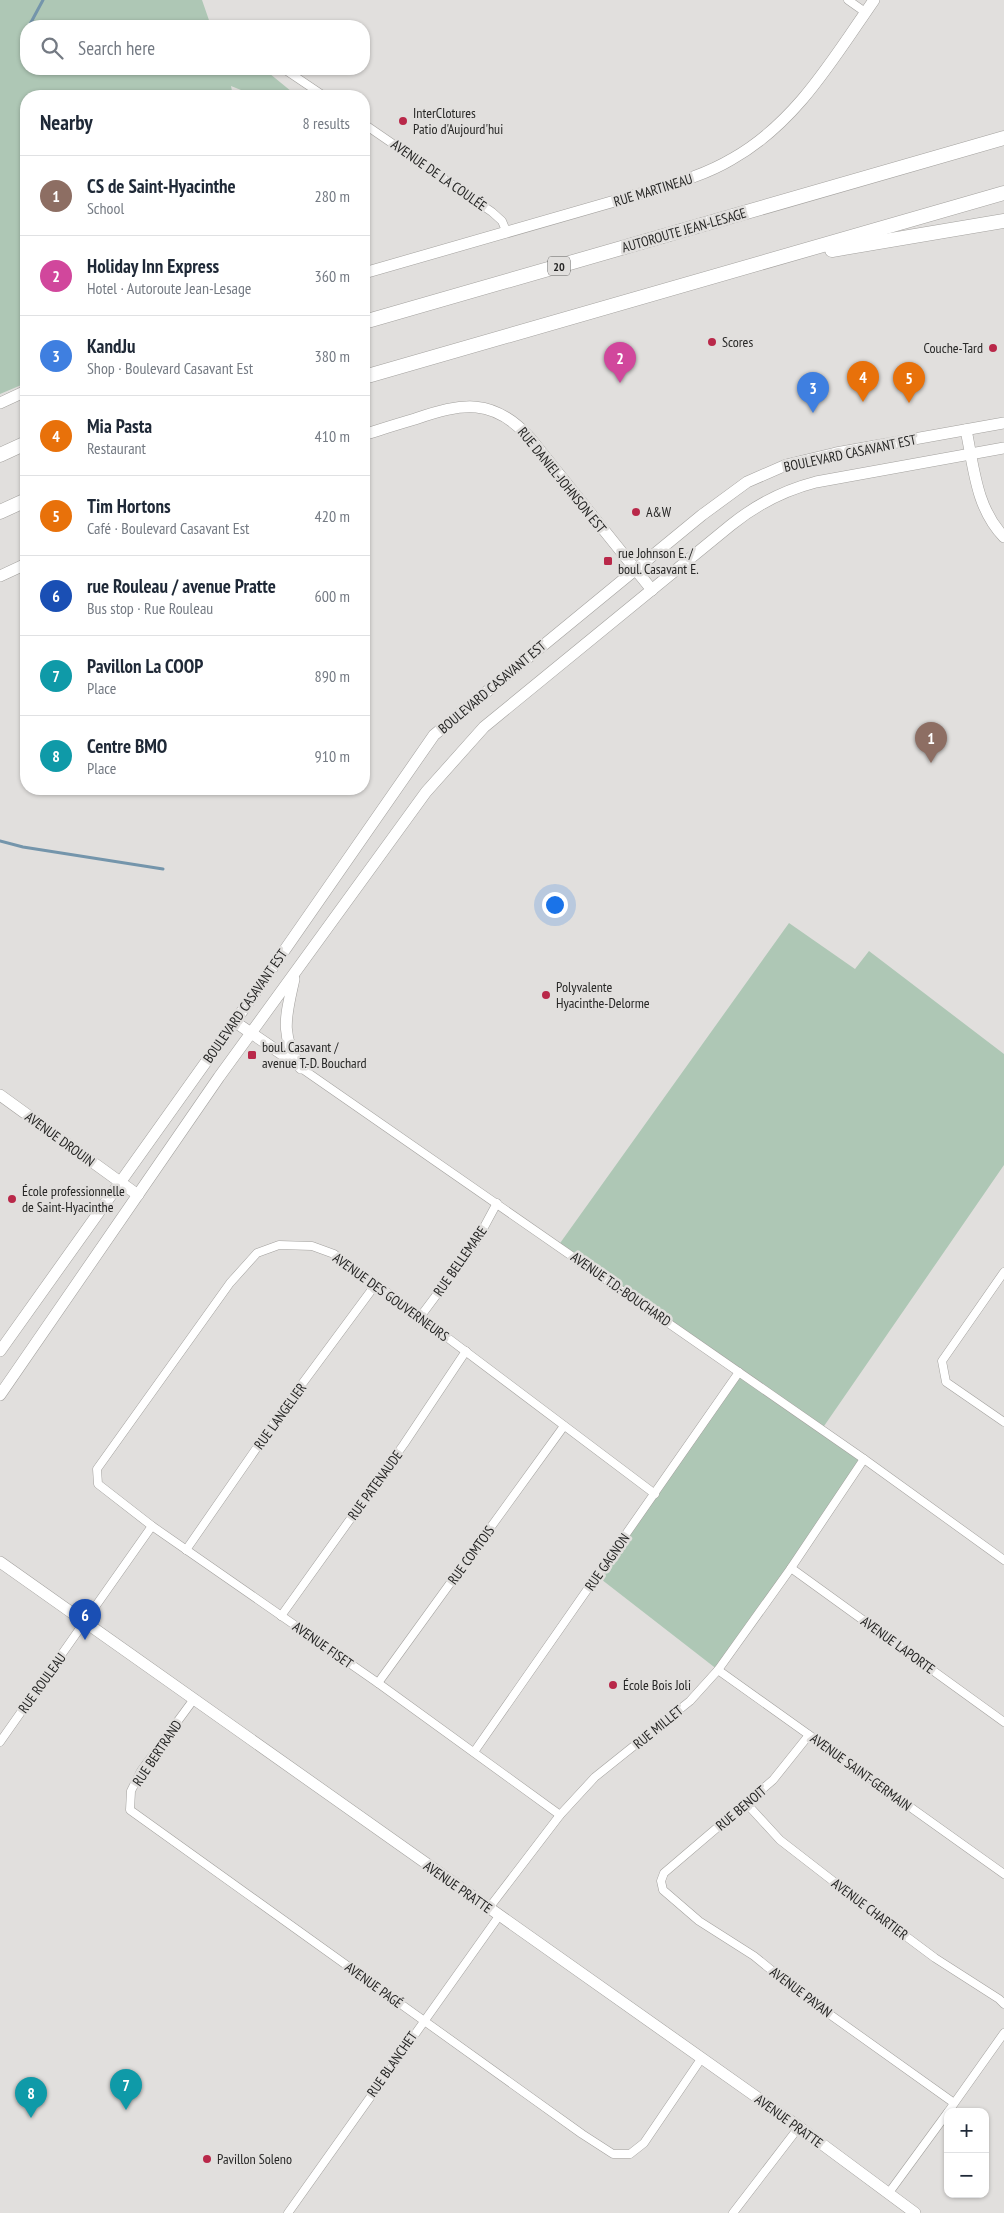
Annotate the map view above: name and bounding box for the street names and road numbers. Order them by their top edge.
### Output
street label: AVENUE DE LA COULÉE [388,135,490,215]
street label: RUE MARTINEAU [611,169,695,211]
street label: AUTOROUTE JEAN-LESAGE [620,204,748,256]
road number: 20 [548,256,570,276]
street label: RUE DANIEL-JOHNSON EST [514,423,611,537]
street label: BOULEVARD CASAVANT EST [782,430,919,476]
street label: BOULEVARD CASAVANT EST [435,636,550,737]
street label: BOULEVARD CASAVANT EST [199,945,291,1066]
street label: AVENUE DROUIN [22,1108,98,1170]
street label: RUE BELLEMARE [429,1222,491,1300]
street label: AVENUE T.D.-BOUCHARD [568,1248,674,1330]
street label: AVENUE DES GOUVERNEURS [329,1249,453,1345]
street label: RUE LANGELIER [250,1379,310,1453]
street label: RUE PATENAUDE [344,1447,406,1523]
street label: RUE COMTOIS [444,1522,498,1588]
street label: RUE GAGNON [581,1530,633,1594]
street label: AVENUE LAPORTE [858,1612,938,1678]
street label: AVENUE FISET [289,1618,357,1673]
street label: RUE ROULEAU [14,1649,70,1717]
street label: RUE MILLET [629,1701,687,1753]
street label: RUE BERTRAND [128,1717,186,1789]
street label: AVENUE SAINT-GERMAIN [807,1729,915,1815]
street label: RUE BENOIT [712,1781,770,1834]
street label: AVENUE PRATTE [420,1857,496,1917]
street label: AVENUE CHARTIER [828,1874,912,1944]
street label: AVENUE PAGÉ [342,1958,406,2012]
street label: AVENUE PAYAN [766,1963,836,2021]
street label: RUE BLANCHET [363,2027,422,2100]
street label: AVENUE PRATTE [751,2090,827,2152]

